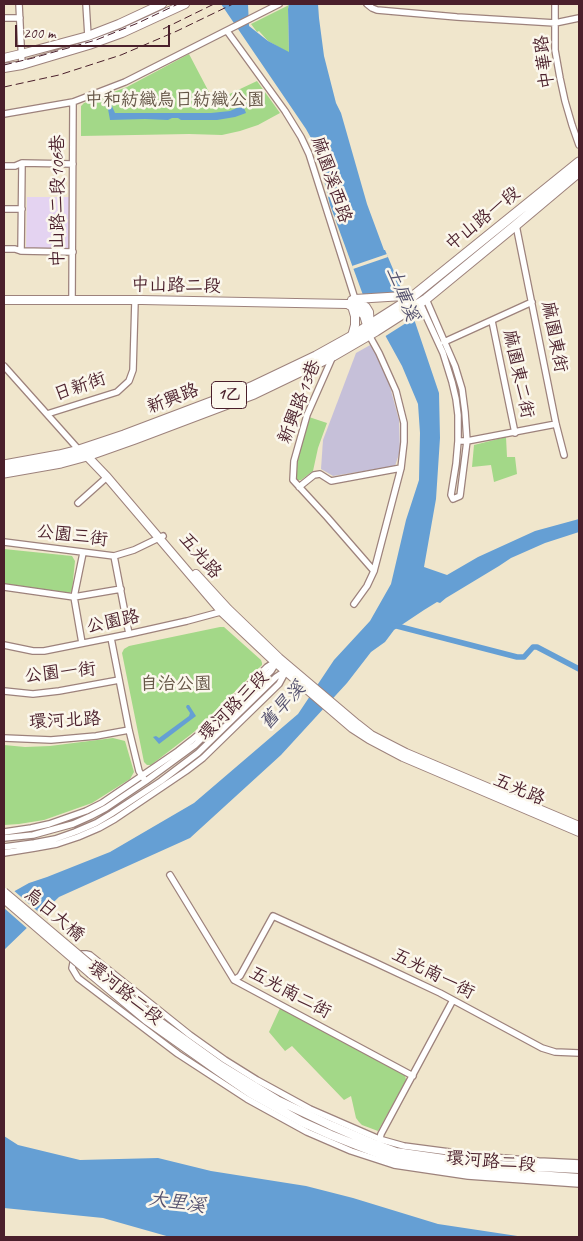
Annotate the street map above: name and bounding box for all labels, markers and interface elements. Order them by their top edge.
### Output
scale bar [18,15,172,47]
text: 200 m [23,24,55,43]
street label: 中華路 [531,34,559,90]
park label: 中和紡織烏日紡織公園 [85,89,265,111]
street label: 麻園溪西路 [306,134,356,226]
street label: 中山路二段106巷 [47,135,69,267]
street label: 中山路一段 [441,182,525,256]
water label: 土庫溪 [381,263,423,325]
street label: 中山路二段 [131,274,221,298]
street label: 麻園東街 [537,300,571,374]
street label: 麻園東二街 [498,328,538,420]
street label: 新興路13巷 [274,357,326,447]
street label: 日新街 [51,368,109,406]
street label: 新興路 [144,379,202,419]
road number: 1乙 [212,382,246,408]
street label: 公園三街 [35,521,109,551]
street label: 五光路 [174,529,226,583]
street label: 公園路 [84,606,142,638]
street label: 公園一街 [23,658,97,688]
street label: 環河路三段 [195,667,273,745]
park label: 自治公園 [140,673,212,695]
water label: 舊旱溪 [255,677,311,735]
street label: 環河北路 [28,708,102,734]
street label: 五光路 [490,770,548,810]
street label: 烏日大橋 [19,884,89,946]
street label: 五光南一街 [388,944,478,1004]
street label: 環河路二段 [83,956,167,1030]
street label: 五光南二街 [245,962,335,1024]
street label: 環河路二段 [445,1147,537,1177]
water label: 大里溪 [147,1188,207,1218]

